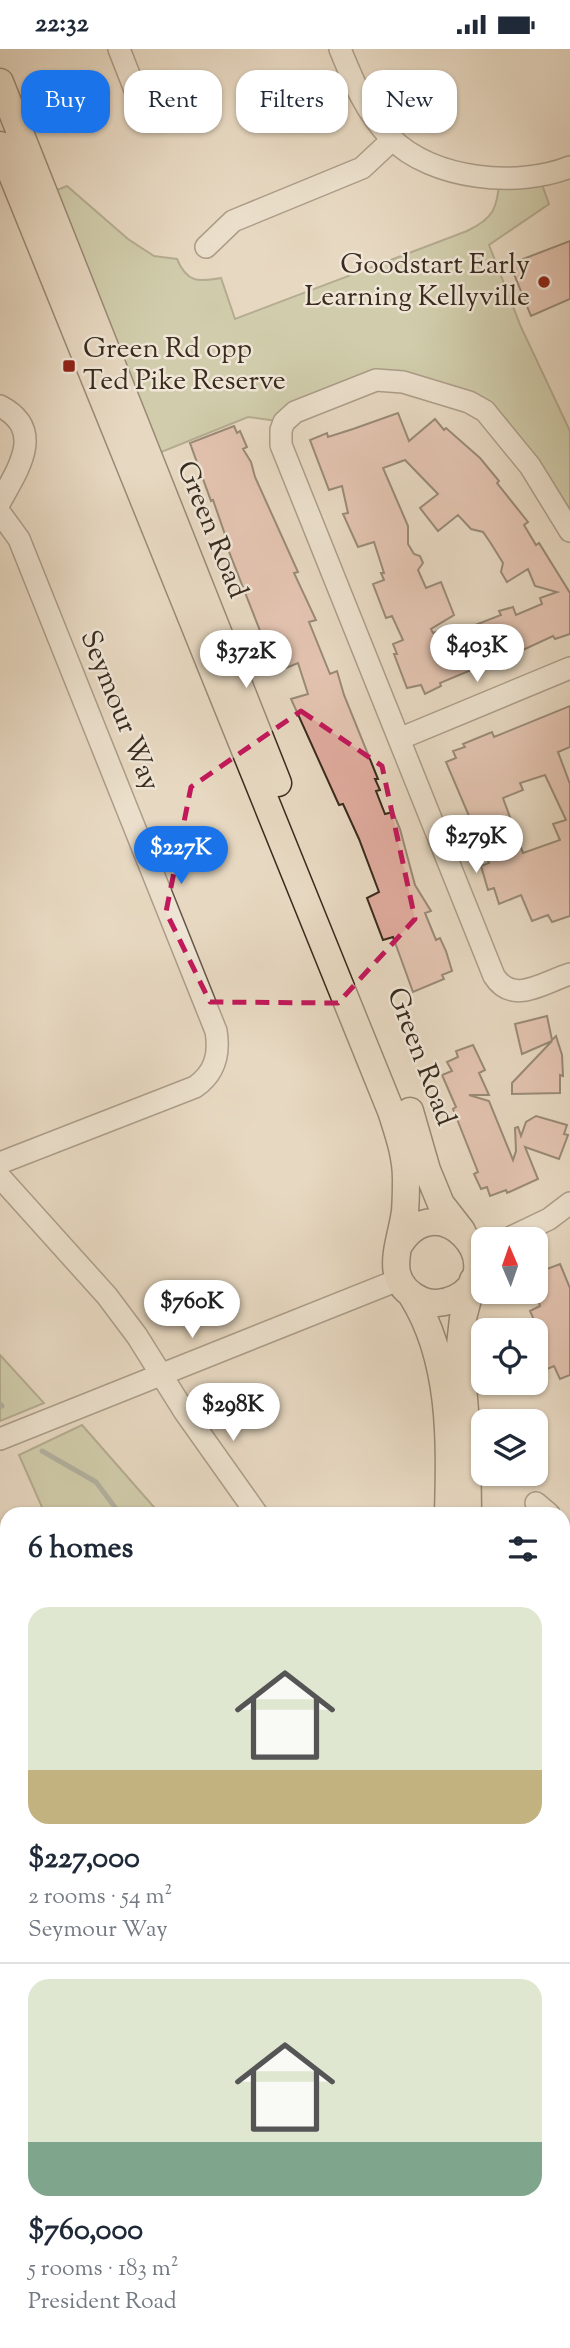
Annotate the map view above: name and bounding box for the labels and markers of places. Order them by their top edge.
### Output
place label: Goodstart Early Learning Kellyville [304,246,530,318]
marker: Goodstart Early Learning Kellyville [536,274,552,290]
place label: Green Rd opp Ted Pike Reserve [83,330,286,402]
marker: Green Rd opp Ted Pike Reserve [61,358,77,374]
pin: $403K [428,625,526,684]
pin: $372K [197,631,295,690]
pin: $279K [427,815,525,875]
pin: $227K [132,827,230,886]
pin: $760K [143,1281,241,1340]
pin: $298K [184,1383,282,1443]

